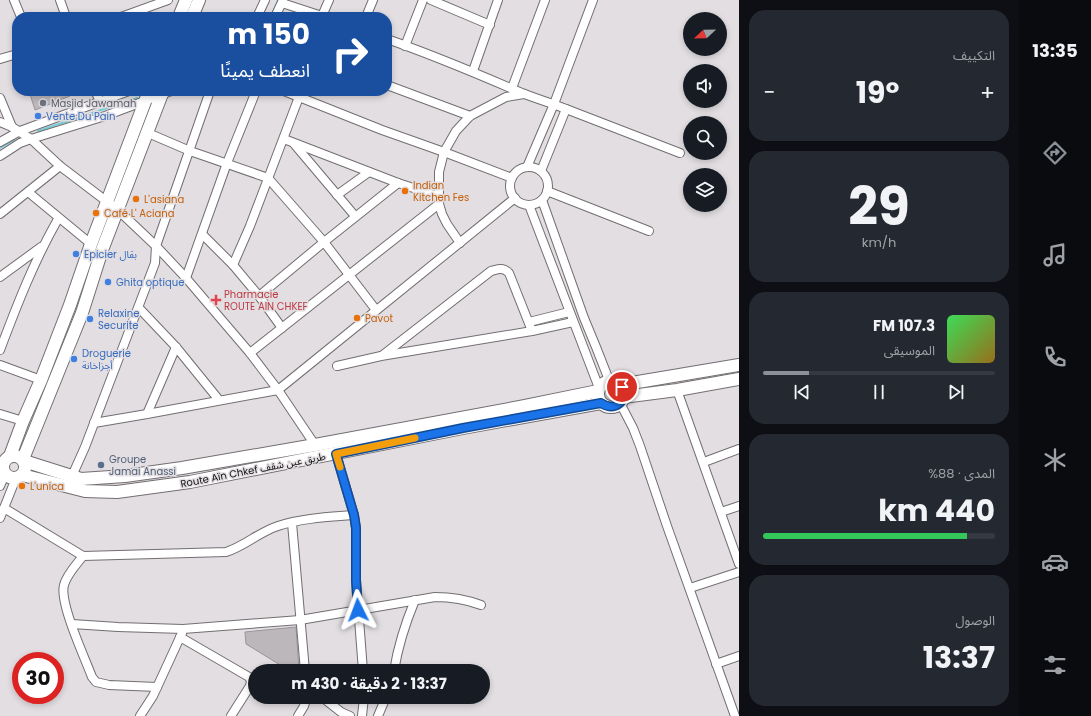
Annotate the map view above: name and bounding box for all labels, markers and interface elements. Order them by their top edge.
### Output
north arrow [683,12,727,56]
map controls [683,12,727,212]
text: 150 m [227,15,310,54]
icon: right [324,28,376,80]
text: 13:35 [1032,38,1078,63]
text: التكييف [953,46,995,65]
text: انعطف يمينًا [220,58,310,83]
button: sound [683,64,727,108]
text: 19° [856,71,899,114]
text: − [763,77,775,108]
text: + [980,77,995,108]
place label: Masjid Jawamah [51,96,136,111]
marker: Masjid Jawamah [38,98,48,108]
place label: Vente Du Pain [46,109,115,124]
marker: Vente Du Pain [33,111,43,121]
button: search [683,116,727,160]
icon: directions [1041,139,1069,167]
button: layers [683,168,727,212]
text: 29 [848,170,910,243]
place label: Indian Kitchen Fes [413,178,469,205]
marker: Indian Kitchen Fes [400,186,410,196]
place label: L'asiana [144,192,184,207]
marker: L'asiana [131,194,141,204]
place label: Café L' Aciana [104,206,174,221]
marker: Café L' Aciana [91,208,101,218]
text: km/h [862,233,896,252]
icon: music [1041,241,1069,269]
place label: Epicier بقال [84,247,137,262]
marker: Epicier بقال [71,249,81,259]
place label: Ghita optique [116,275,184,290]
marker: Ghita optique [103,277,113,287]
place label: Pharmacie ROUTE AIN CHKEF [224,287,308,314]
marker: Pharmacie ROUTE AIN CHKEF [211,295,221,305]
place label: Relaxine Securite [98,306,139,333]
place label: Pavot [365,311,394,326]
marker: Pavot [352,313,362,323]
marker: Relaxine Securite [85,314,95,324]
text: 107.3 FM [873,315,935,336]
text: الموسيقى [884,341,935,360]
icon: phone [1041,343,1069,371]
place label: Droguerie أجزاخانة [82,346,131,373]
marker: Droguerie أجزاخانة [69,354,79,364]
pin [605,370,639,404]
icon: arrive [611,376,633,398]
icon: previous [791,381,813,403]
icon: pause [868,381,890,403]
icon: next [945,381,967,403]
icon: climate [1041,446,1069,474]
street label: Route Aïn Chkef طريق عين شقف [179,448,327,491]
place label: Groupe Jamai Anassi [109,452,176,479]
marker: Groupe Jamai Anassi [96,460,106,470]
text: المدى · 88% [928,464,995,483]
place label: L'unica [30,479,64,494]
marker: L'unica [17,481,27,491]
text: 440 km [878,489,995,532]
icon: car [1041,548,1069,576]
position arrow [337,589,379,631]
text: الوصول [955,611,995,630]
text: 13:37 [923,636,995,679]
icon: filters [1041,651,1069,679]
speed limit sign: 30 [12,652,64,704]
text: 13:37 · 2 دقيقة · 430 m [291,673,447,694]

